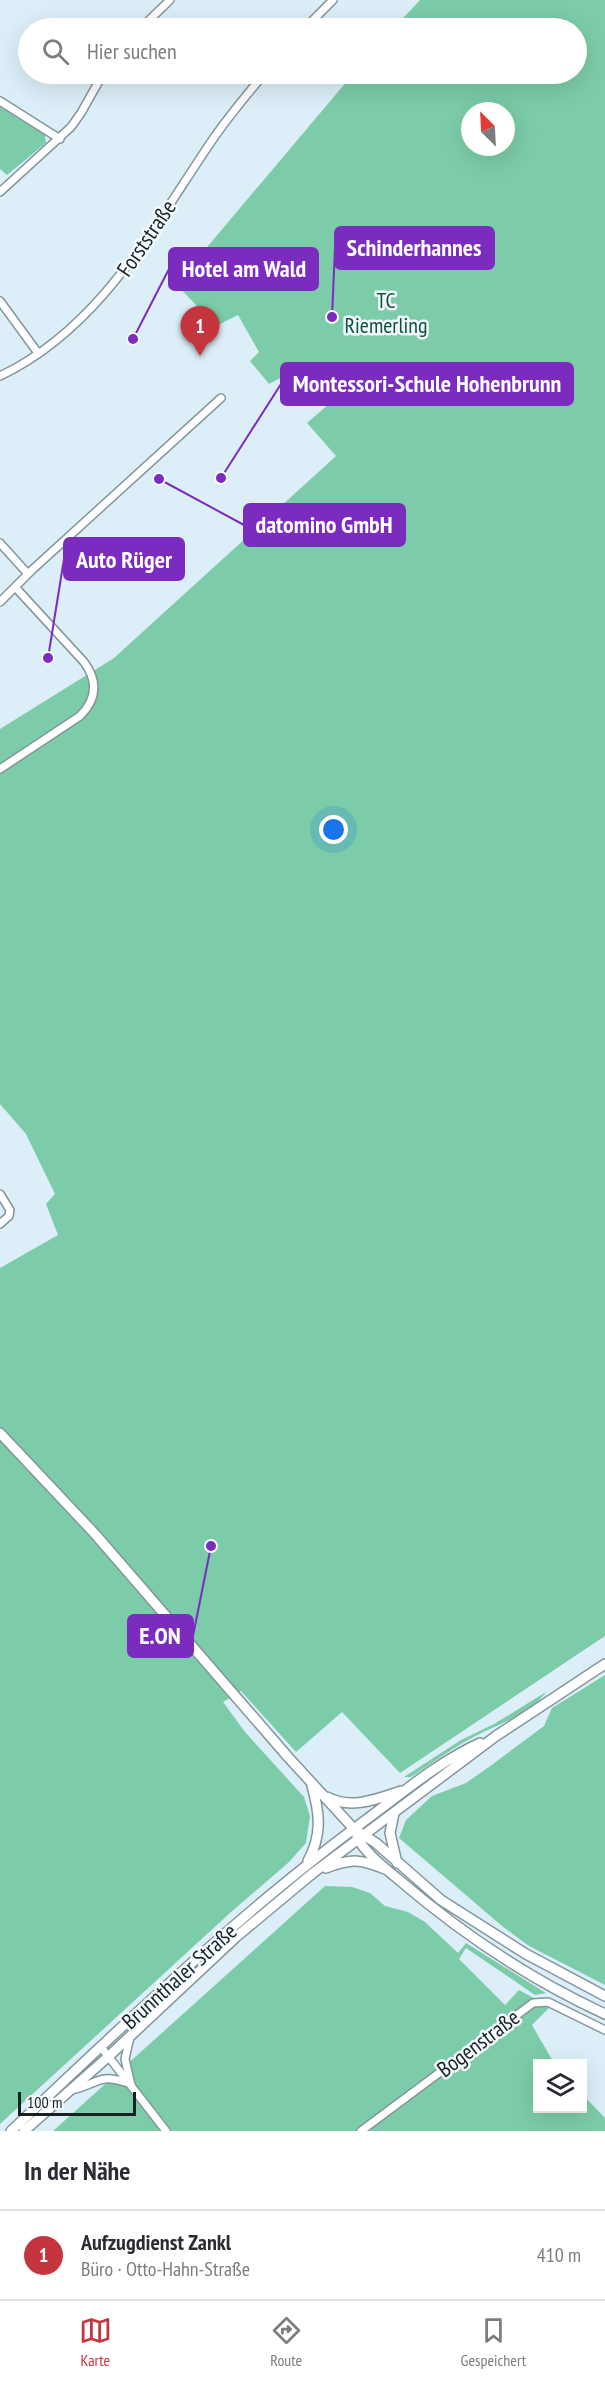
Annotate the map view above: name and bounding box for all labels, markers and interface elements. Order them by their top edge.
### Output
search box [18,18,587,84]
icon: search [39,35,72,68]
text: Hier suchen [87,37,177,65]
north arrow [461,102,515,156]
street label: Forststraße [110,194,182,282]
callout: Schinderhannes [335,227,494,269]
text: Schinderhannes [347,232,481,263]
callout: Hotel am Wald [169,248,318,290]
text: Hotel am Wald [182,253,306,284]
park label: TC Riemerling [345,286,427,339]
pin: 1 [180,306,220,356]
callout: Montessori-Schule Hohenbrunn [281,363,573,405]
text: Montessori-Schule Hohenbrunn [293,368,561,399]
callout: datomino GmbH [244,504,405,546]
text: datomino GmbH [255,509,393,540]
callout: Auto Rüger [64,538,184,580]
text: Auto Rüger [75,544,173,575]
your location [319,815,348,844]
callout: E.ON [128,1615,193,1657]
text: E.ON [139,1620,181,1651]
street label: Brunnthaler Straße [116,1917,242,2035]
street label: Bogenstraße [431,2003,525,2083]
map controls [533,2059,587,2113]
button: layers [533,2059,587,2113]
scale bar [18,2089,136,2116]
text: 100 m [27,2092,62,2112]
text: In der Nähe [24,2154,130,2187]
text: Aufzugdienst Zankl [81,2228,231,2256]
text: 1 [39,2242,48,2268]
text: 410 m [537,2242,581,2268]
text: Büro · Otto-Hahn-Straße [81,2256,250,2282]
tab: Karte [79,2314,112,2370]
tab: Route [270,2314,303,2370]
tab: Gespeichert [461,2314,526,2370]

